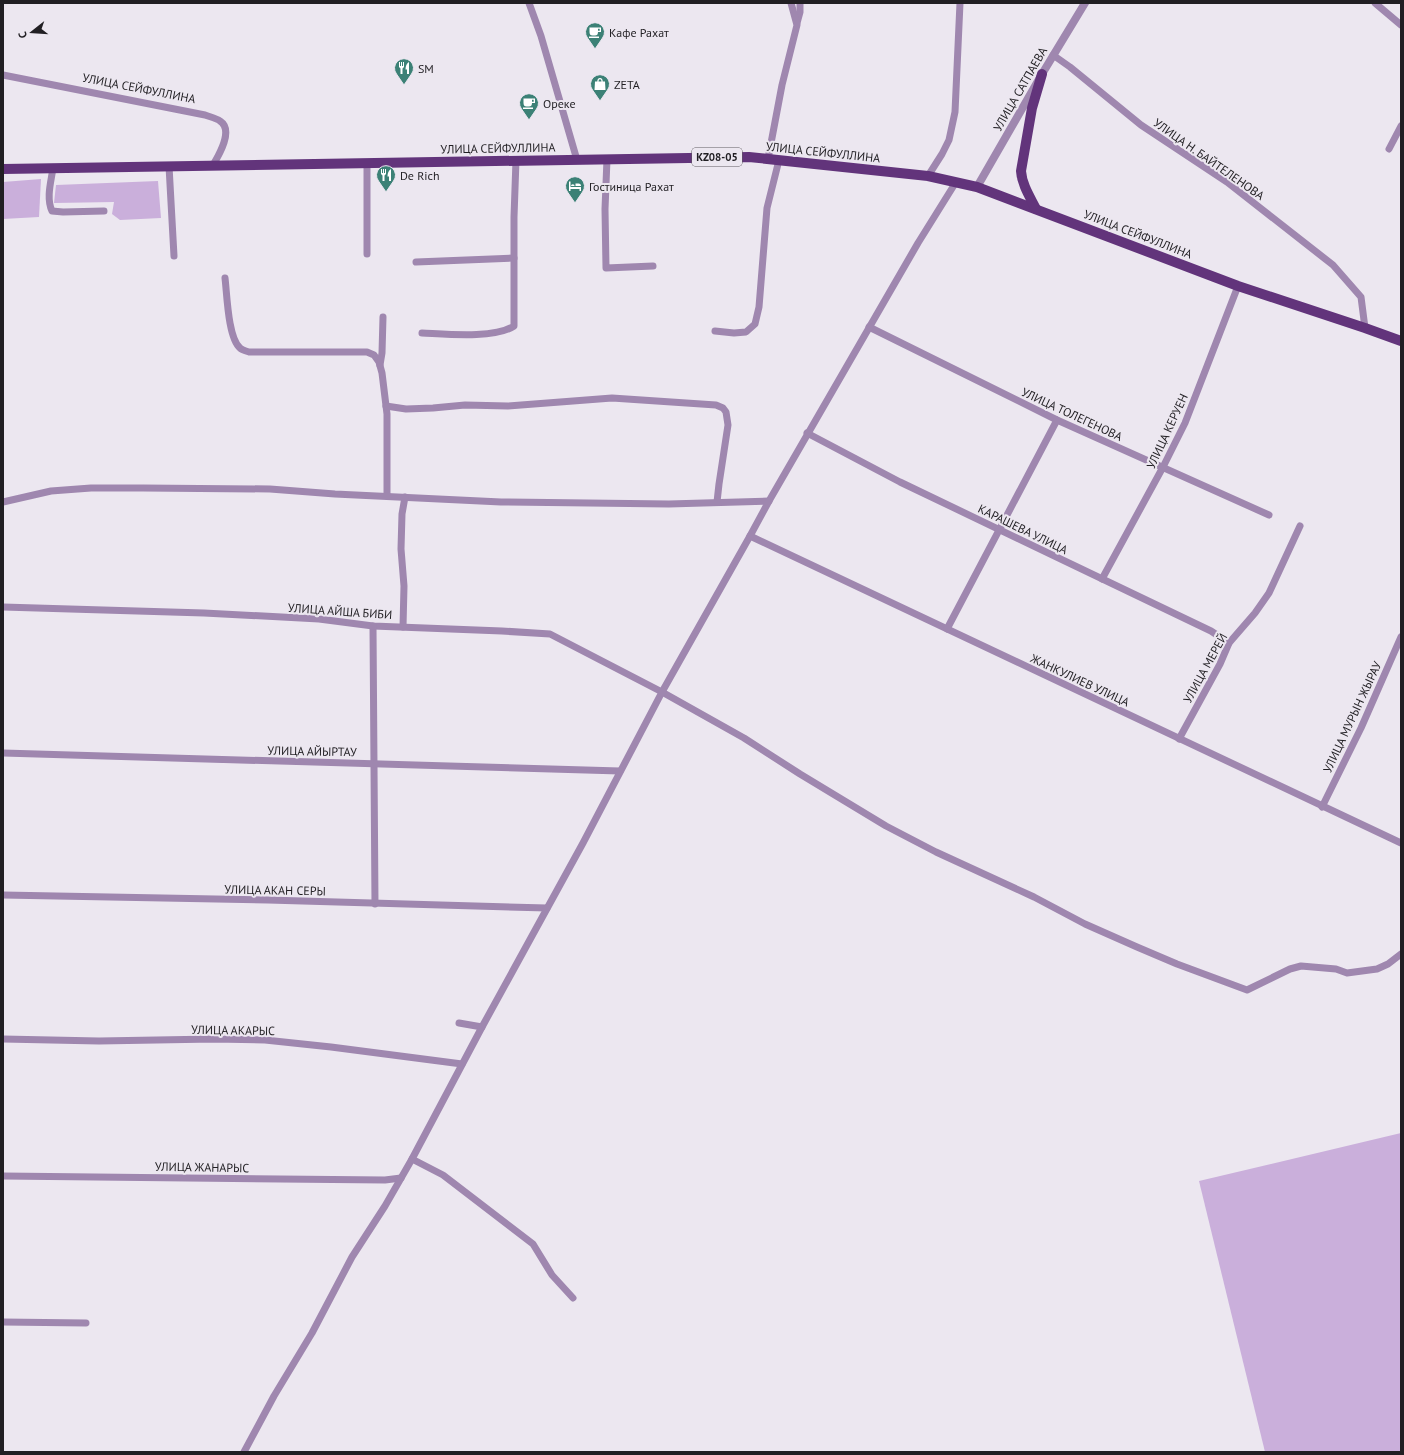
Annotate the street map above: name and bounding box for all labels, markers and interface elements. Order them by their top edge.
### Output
north arrow [12,12,52,52]
cafe icon: Кафе Рахат [584,21,606,49]
place label: Кафе Рахат [609,25,669,40]
text: С [15,30,30,40]
street label: УЛИЦА САТПАЕВА [990,44,1050,134]
restaurant icon: SM [393,57,415,85]
place label: SM [418,61,434,76]
street label: УЛИЦА СЕЙФУЛЛИНА [81,70,197,106]
shop icon: ZETA [589,73,611,101]
place label: ZETA [614,77,640,92]
cafe icon: Ореке [518,92,540,120]
place label: Ореке [543,96,576,111]
street label: УЛИЦА Н. БАЙТЕЛЕНОВА [1151,115,1267,203]
street label: УЛИЦА СЕЙФУЛЛИНА [440,139,556,157]
street label: УЛИЦА СЕЙФУЛЛИНА [765,139,881,165]
road number: KZ08-05 [692,148,742,166]
restaurant icon: De Rich [375,164,397,192]
place label: De Rich [400,168,439,183]
hotel icon: Гостиница Рахат [564,175,586,203]
place label: Гостиница Рахат [589,179,674,194]
street label: УЛИЦА СЕЙФУЛЛИНА [1082,206,1194,262]
street label: УЛИЦА ТОЛЕГЕНОВА [1019,384,1125,444]
street label: УЛИЦА КЕРУЕН [1143,391,1191,471]
street label: КАРАШЕВА УЛИЦА [976,501,1070,557]
street label: УЛИЦА АЙША БИБИ [287,600,393,622]
street label: УЛИЦА МЕРЕЙ [1180,631,1230,705]
street label: ЖАНКУЛИЕВ УЛИЦА [1027,650,1132,710]
street label: УЛИЦА МУРЫН ЖЫРАУ [1320,659,1385,775]
street label: УЛИЦА АЙЫРТАУ [267,743,357,759]
street label: УЛИЦА АКАН СЕРЫ [224,882,326,898]
street label: УЛИЦА АКАРЫС [191,1022,275,1038]
street label: УЛИЦА ЖАНАРЫС [155,1159,250,1175]

